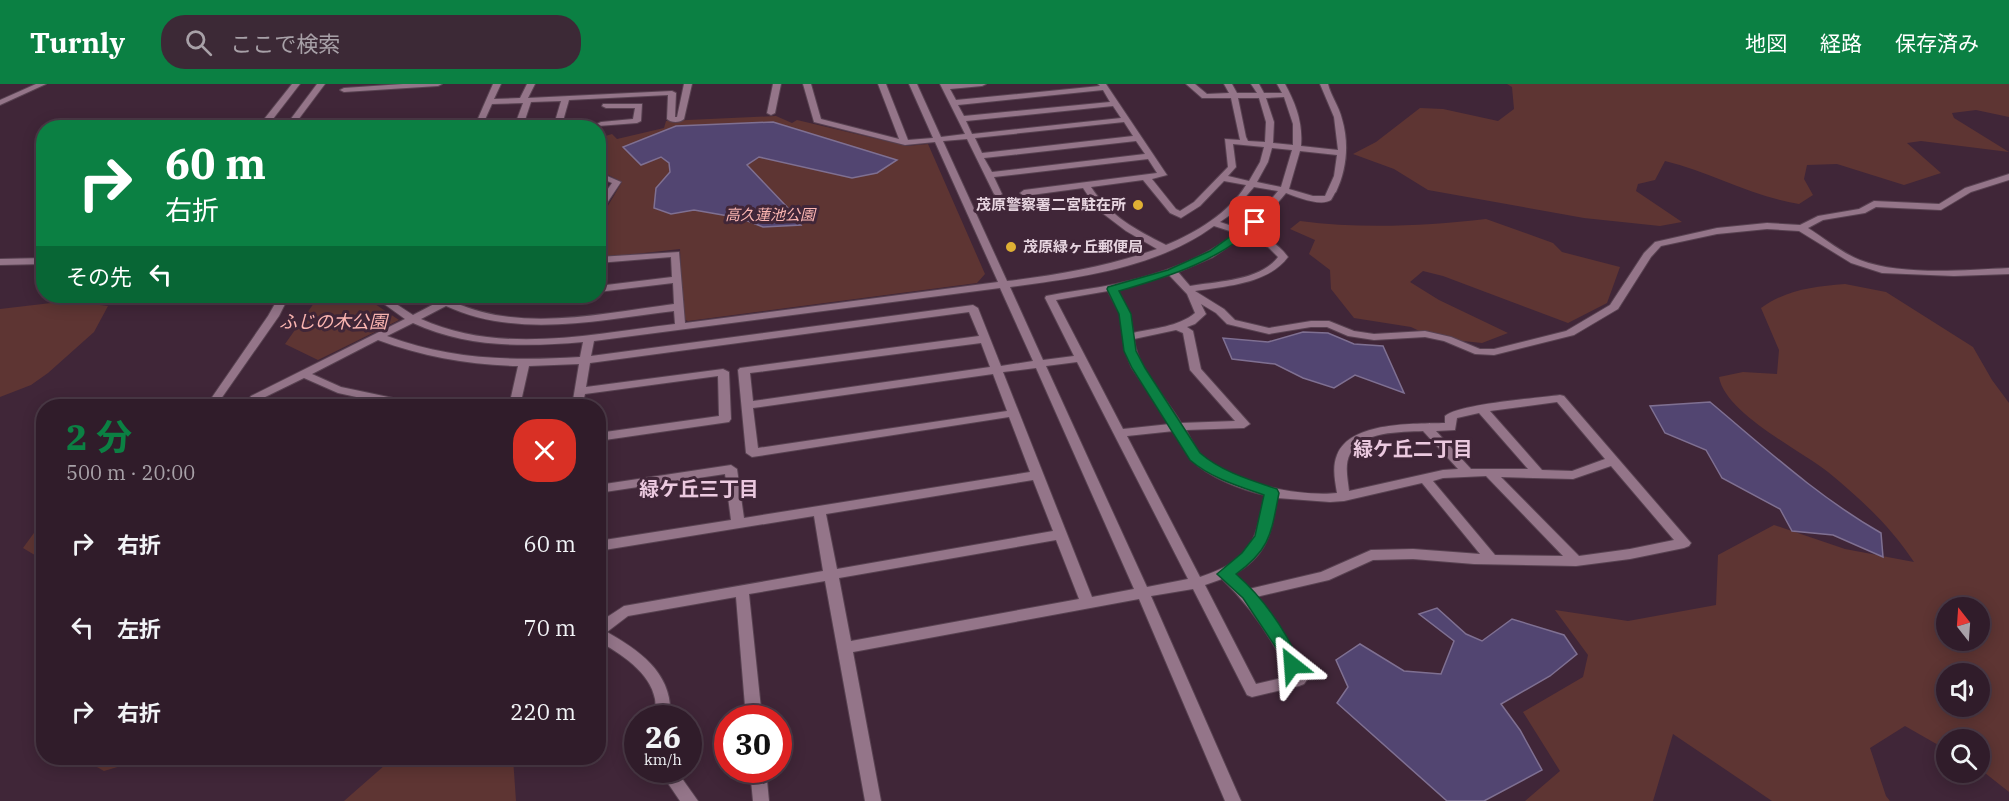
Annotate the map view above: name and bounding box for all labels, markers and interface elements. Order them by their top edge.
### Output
search box [161,15,581,69]
text: Turnly [30,24,125,61]
icon: search [182,26,215,59]
text: ここで検索 [230,29,340,58]
text: 地図 [1745,29,1787,57]
text: 経路 [1820,29,1862,57]
text: 保存済み [1895,29,1979,57]
text: 60 m [165,136,266,191]
icon: right [66,144,144,222]
text: 右折 [165,192,219,227]
place label: 茂原警察署二宮駐在所 [976,195,1126,214]
pin [1229,196,1280,247]
marker: 茂原警察署二宮駐在所 [1131,198,1145,212]
park label: 高久蓮池公園 [725,205,817,224]
icon: arrive [1238,205,1271,238]
place label: 茂原緑ヶ丘郵便局 [1023,237,1143,256]
marker: 茂原緑ヶ丘郵便局 [1004,240,1018,254]
icon: left [144,258,177,291]
text: その先 [66,262,132,291]
park label: ふじの木公園 [279,310,390,333]
text: 2 分 [66,413,132,460]
button: close [513,419,576,482]
district label: 緑ケ丘二丁目 [1353,435,1473,462]
text: 500 m · 20:00 [66,459,195,486]
district label: 緑ケ丘三丁目 [639,475,759,502]
icon: right [66,527,99,560]
text: 60 m [524,529,576,558]
text: 右折 [117,530,161,559]
north arrow [1936,597,1990,651]
map controls [1936,597,1990,783]
icon: left [66,611,99,644]
text: 70 m [524,613,576,642]
text: 左折 [117,614,161,643]
position arrow [1260,633,1324,697]
button: sound [1936,663,1990,717]
icon: right [66,695,99,728]
text: 220 m [510,697,576,726]
text: 右折 [117,698,161,727]
speed limit sign: 30 [714,705,792,783]
text: 26 [645,717,681,756]
button: search [1936,729,1990,783]
text: km/h [644,750,682,769]

